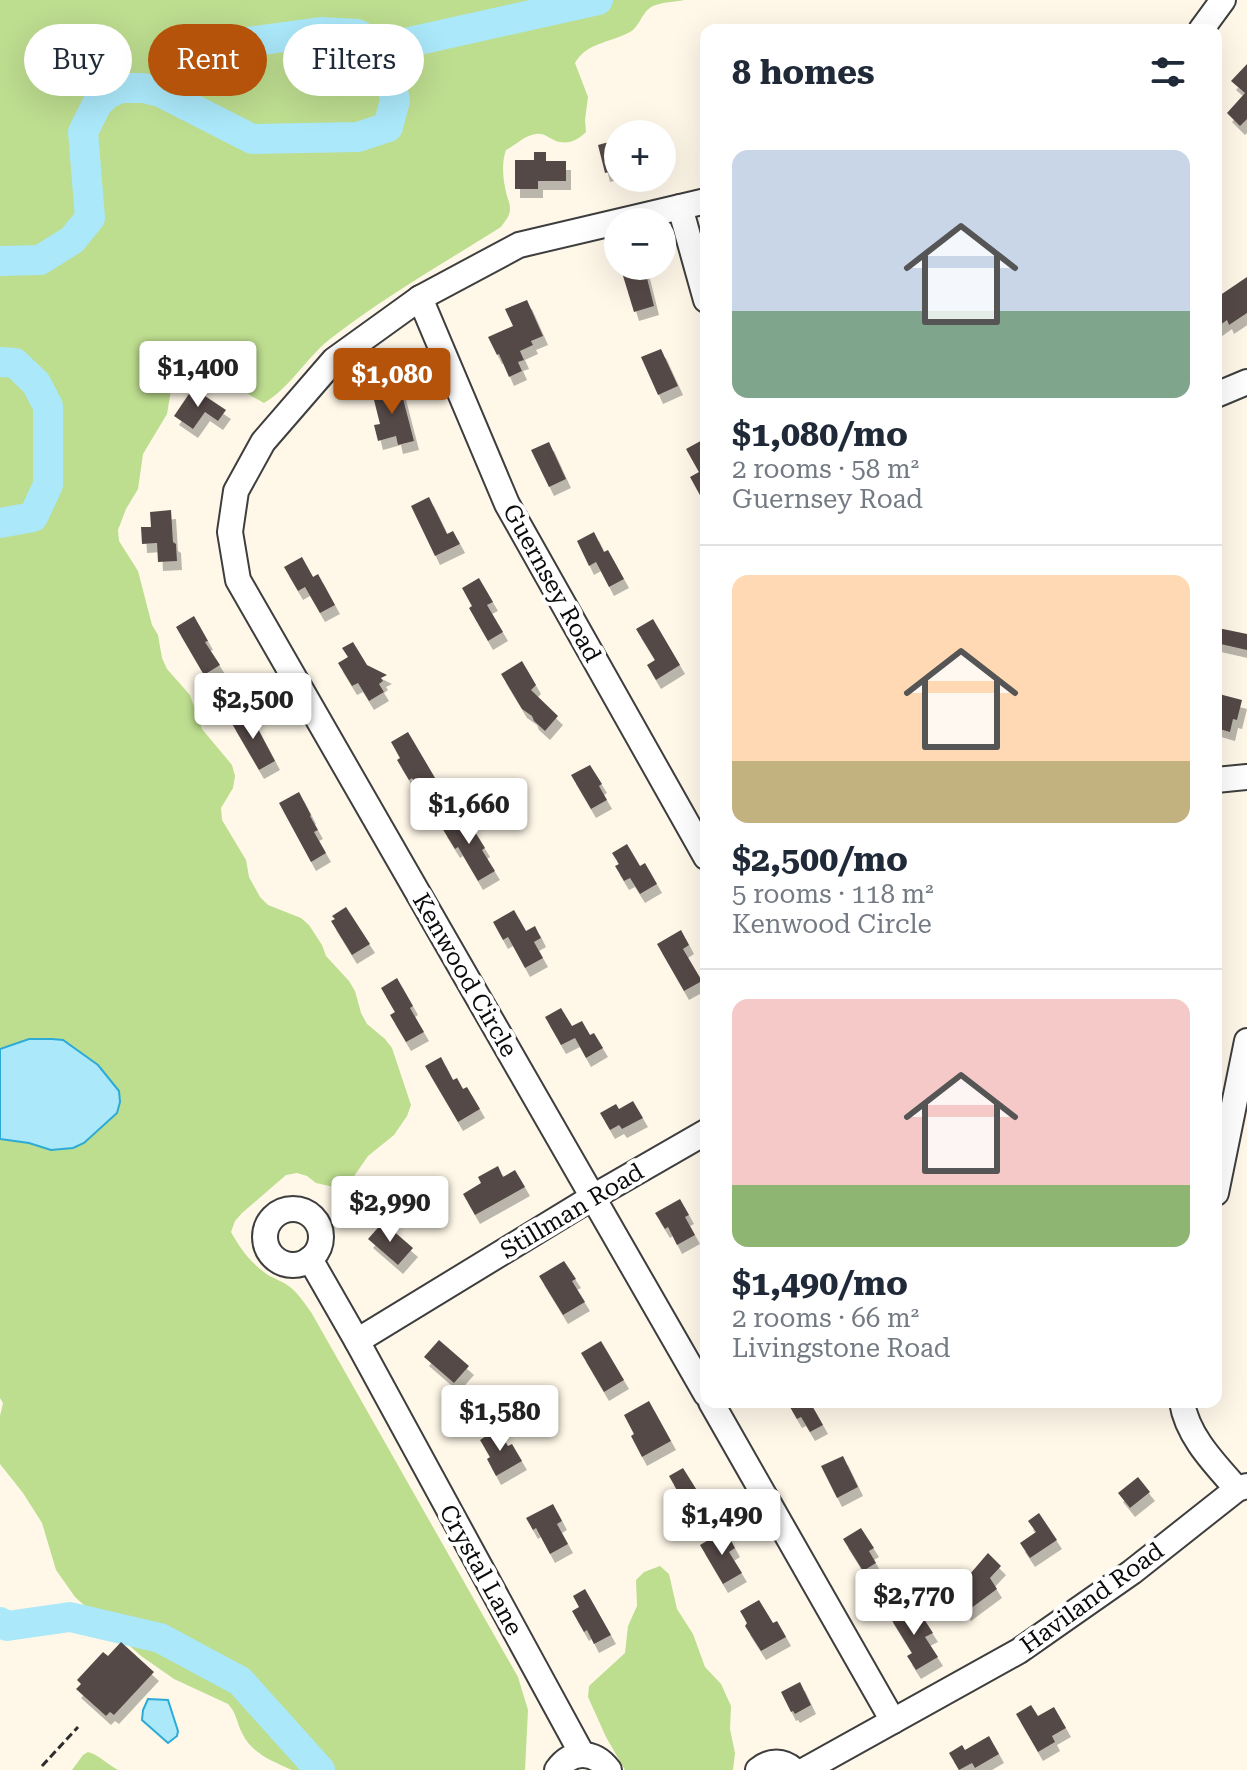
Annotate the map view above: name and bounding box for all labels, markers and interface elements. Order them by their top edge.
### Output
chip: Buy [24,24,132,96]
chip: Rent [148,24,267,96]
chip: Filters [283,24,424,96]
icon: filters [1146,50,1190,94]
text: 8 homes [732,52,875,92]
map controls [604,120,676,280]
button: + [604,120,676,192]
icon: home [889,202,1033,346]
button: − [604,208,676,280]
pin: $1,400 [133,341,263,409]
pin: $1,080 [327,348,457,416]
text: $1,400 [157,352,239,382]
text: $1,080 [351,359,433,389]
text: $1,080/mo [732,414,908,454]
text: 2 rooms · 58 m² [732,454,919,484]
text: Guernsey Road [732,484,923,514]
street label: Guernsey Road [497,499,607,667]
icon: home [889,627,1033,771]
pin: $2,500 [188,673,318,741]
text: $2,500 [212,684,294,714]
pin: $1,660 [404,778,534,846]
text: $1,660 [428,789,510,819]
text: $2,500/mo [732,839,908,879]
text: 5 rooms · 118 m² [732,879,934,909]
street label: Kenwood Circle [407,888,523,1062]
text: Kenwood Circle [732,909,932,939]
icon: home [889,1051,1033,1195]
street label: Stillman Road [495,1157,649,1265]
pin: $2,990 [325,1176,455,1244]
text: $2,990 [349,1187,431,1217]
text: $1,490/mo [732,1263,908,1303]
text: 2 rooms · 66 m² [732,1303,919,1333]
text: Livingstone Road [732,1333,950,1363]
pin: $1,580 [435,1385,565,1453]
text: $1,580 [459,1396,541,1426]
pin: $1,490 [657,1489,787,1557]
street label: Crystal Lane [434,1500,528,1640]
text: $1,490 [681,1500,763,1530]
street label: Haviland Road [1015,1537,1169,1659]
pin: $2,770 [849,1569,979,1637]
text: $2,770 [873,1580,955,1610]

